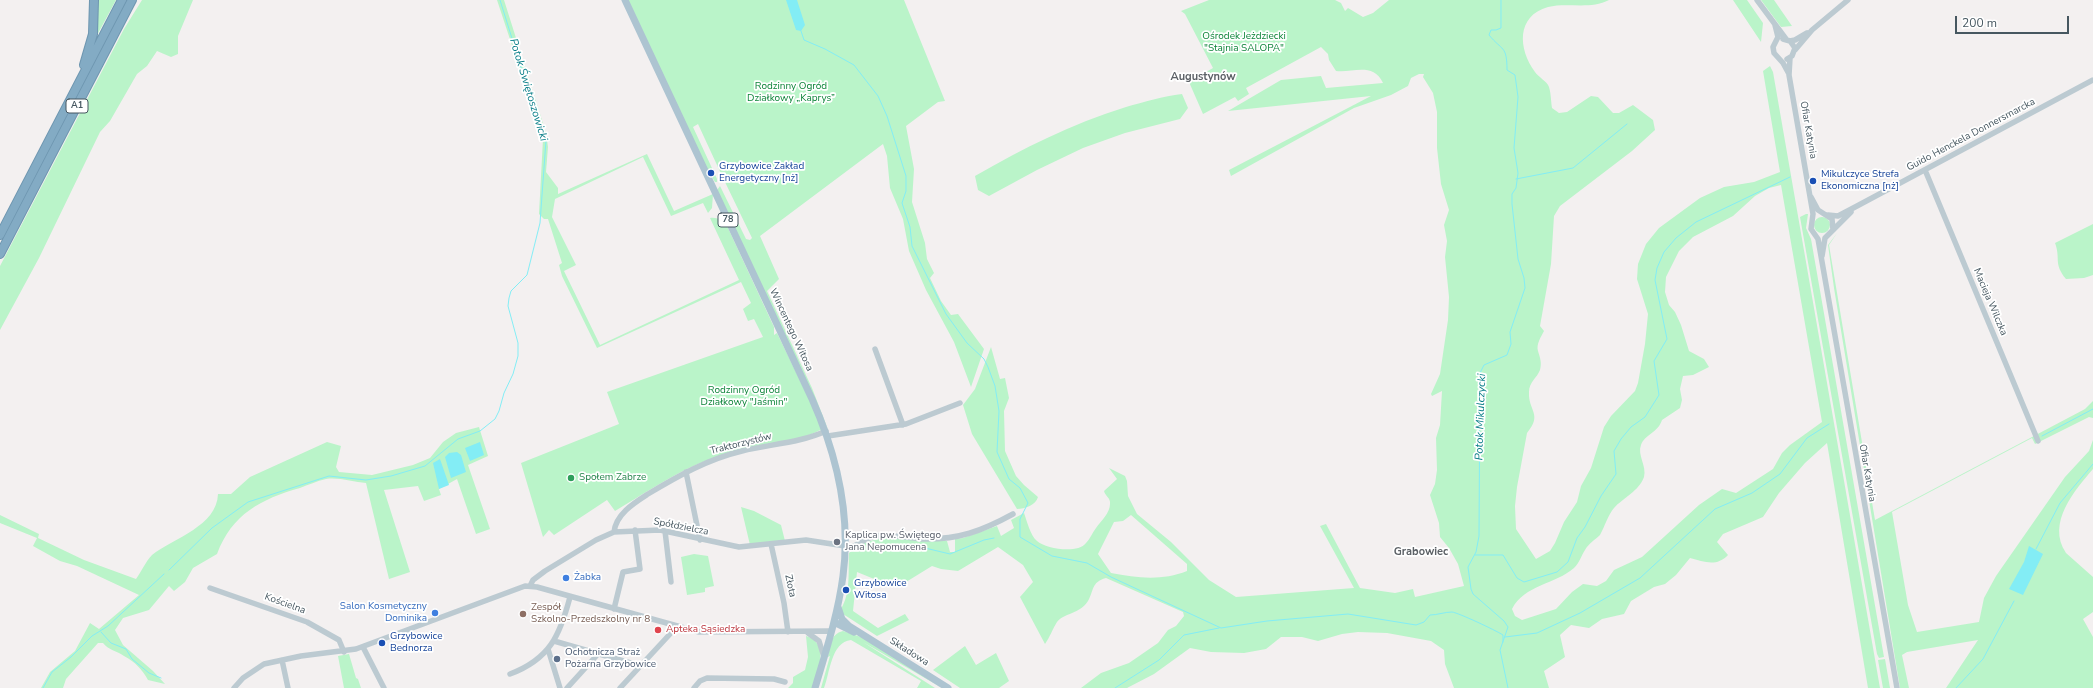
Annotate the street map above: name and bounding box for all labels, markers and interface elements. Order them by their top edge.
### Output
scale bar [1957,8,2071,34]
text: 200 m [1962,15,1997,31]
park label: Ośrodek Jeżdziecki "Stajnia SALOPA" [1202,31,1286,54]
water label: Potok Świętoszowicki [506,37,550,143]
district label: Augustynów [1170,70,1236,84]
park label: Rodzinny Ogród Działkowy „Kaprys” [747,81,835,104]
street label: Guido Henckela Donnersmarcka [1905,96,2037,174]
road number: A1 [66,99,88,113]
street label: Ofiar Katynia [1797,100,1819,160]
place label: Grzybowice Zakład Energetyczny [nż] [719,161,804,184]
marker: Grzybowice Zakład Energetyczny [nż] [706,168,716,178]
place label: Mikulczyce Strefa Ekonomiczna [nż] [1821,169,1899,192]
marker: Mikulczyce Strefa Ekonomiczna [nż] [1808,176,1818,186]
road number: 78 [718,213,738,227]
street label: Macieja Wilczka [1970,266,2010,338]
street label: Wincentego Witosa [767,287,815,373]
water label: Potok Mikulczycki [1473,373,1489,461]
park label: Rodzinny Ogród Działkowy "Jaśmin" [700,385,788,408]
street label: Traktorzystów [709,431,773,457]
street label: Ofiar Katynia [1856,443,1878,503]
place label: Społem Zabrze [579,472,646,484]
marker: Społem Zabrze [566,473,576,483]
street label: Spółdzielcza [652,516,710,538]
place label: Kaplica pw. Świętego Jana Nepomucena [845,530,941,554]
marker: Kaplica pw. Świętego Jana Nepomucena [832,537,842,547]
district label: Grabowiec [1394,545,1448,559]
place label: Żabka [574,572,601,584]
marker: Żabka [561,573,571,583]
street label: Złota [782,573,798,599]
place label: Grzybowice Witosa [854,578,906,602]
marker: Grzybowice Witosa [841,585,851,595]
street label: Kościelna [263,591,307,617]
place label: Salon Kosmetyczny Dominika [340,601,427,624]
place label: Zespół Szkolno-Przedszkolny nr 8 [531,602,650,626]
marker: Salon Kosmetyczny Dominika [430,608,440,618]
marker: Zespół Szkolno-Przedszkolny nr 8 [518,609,528,619]
place label: Apteka Sąsiedzka [666,624,745,636]
marker: Apteka Sąsiedzka [653,625,663,635]
place label: Grzybowice Bednorza [390,631,442,654]
street label: Składowa [887,635,931,669]
marker: Grzybowice Bednorza [377,638,387,648]
place label: Ochotnicza Straż Pożarna Grzybowice [565,647,656,670]
marker: Ochotnicza Straż Pożarna Grzybowice [552,654,562,664]

